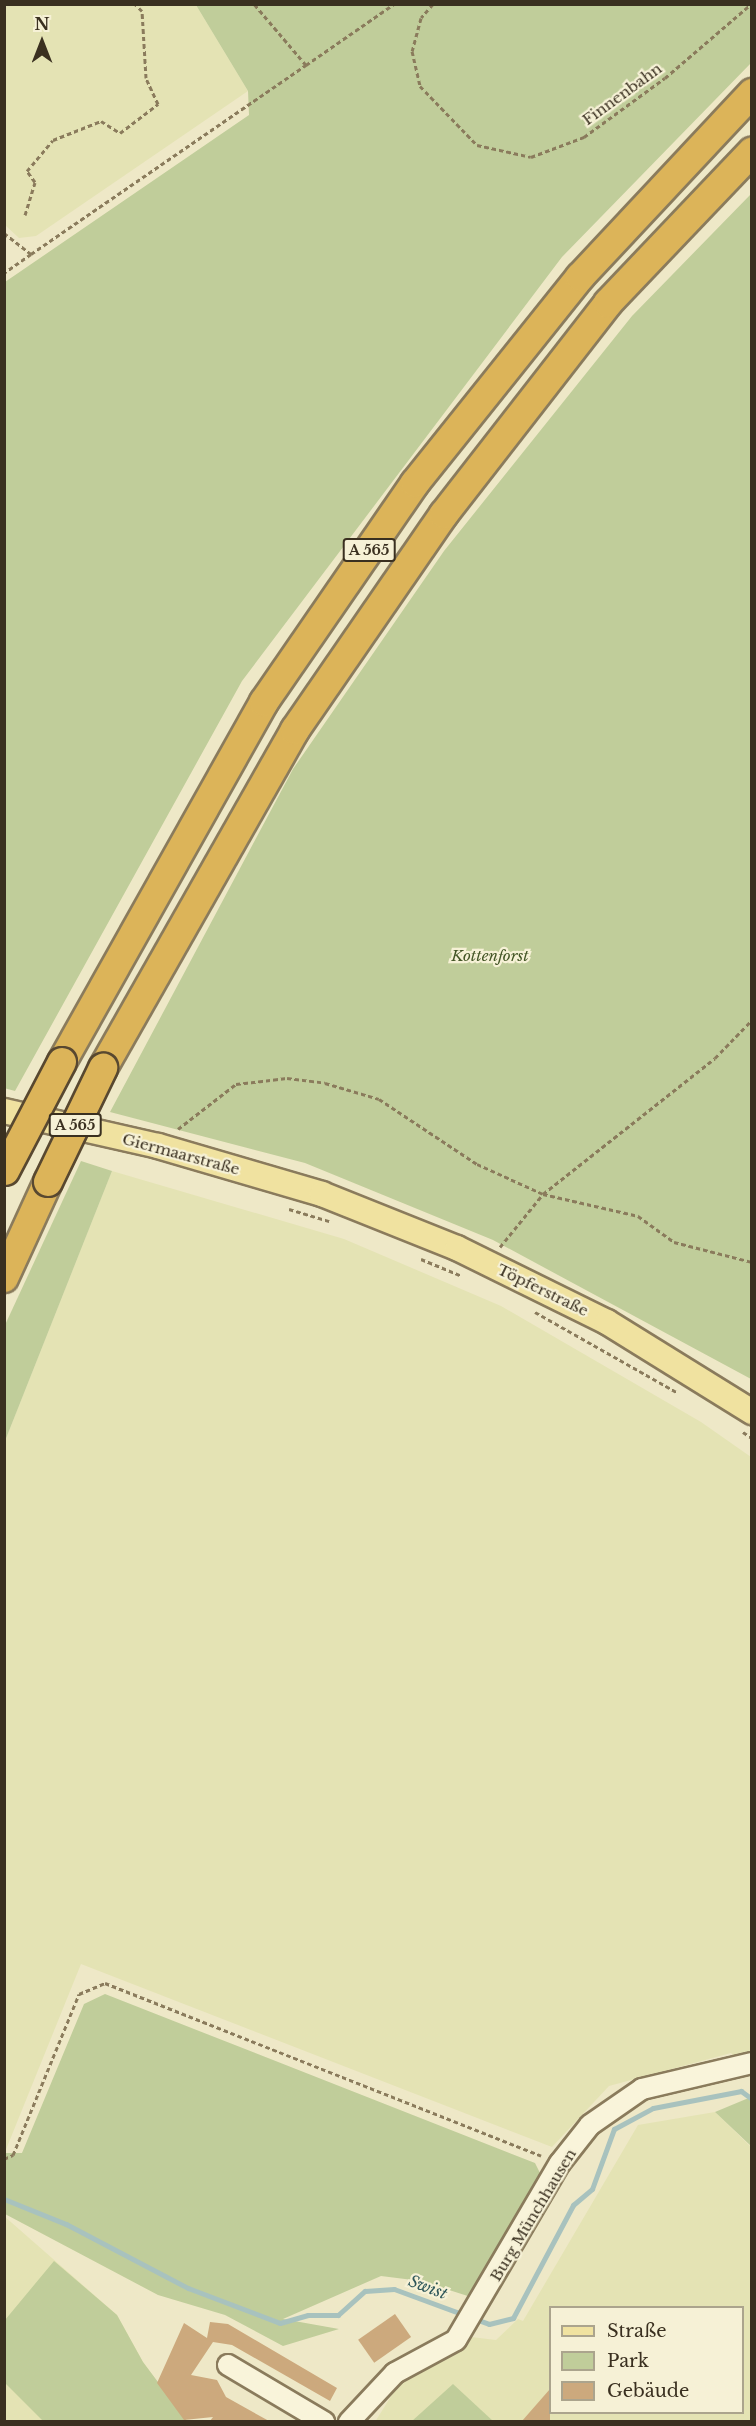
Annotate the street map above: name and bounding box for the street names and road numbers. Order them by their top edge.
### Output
street label: Finnenbahn [579,59,665,129]
road number: A 565 [342,539,396,561]
road number: A 565 [48,1114,102,1136]
street label: Giermaarstraße [120,1130,242,1178]
street label: Töpferstraße [495,1260,591,1320]
street label: Burg Münchhausen [486,2146,580,2284]

